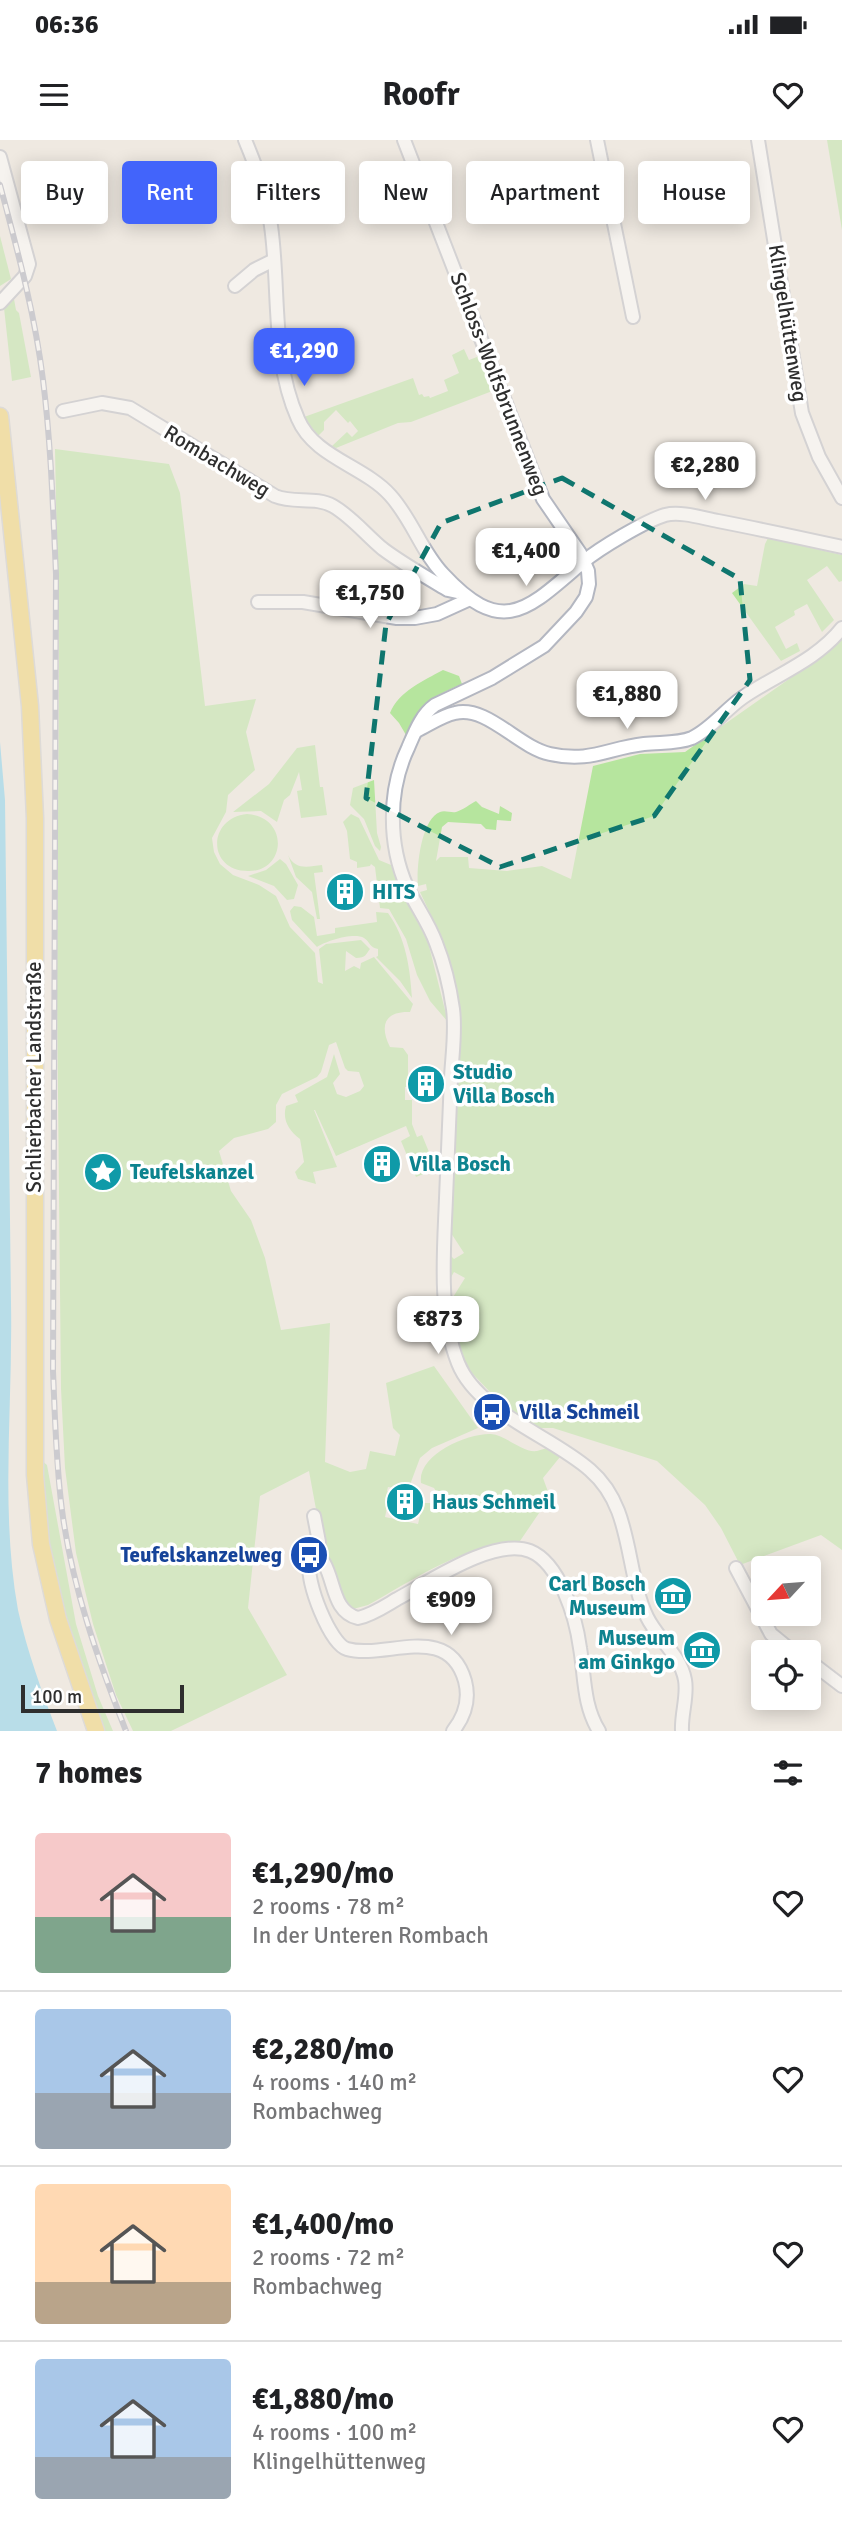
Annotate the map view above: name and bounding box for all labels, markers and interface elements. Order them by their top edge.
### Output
text: 06:36 [35,9,99,41]
text: Roofr [382,75,460,114]
icon: menu [35,76,73,114]
icon: heart [769,76,807,114]
chip: Buy [21,161,108,224]
chip: Rent [122,161,217,224]
chip: Filters [231,161,345,224]
chip: New [359,161,452,224]
chip: Apartment [466,161,624,224]
chip: House [638,161,750,224]
street label: Klingelhüttenweg [763,242,813,404]
street label: Schloss-Wolfsbrunnenweg [444,269,554,499]
pin: €1,290 [247,328,361,388]
text: €1,290 [270,336,338,365]
street label: Rombachweg [159,419,275,503]
pin: €2,280 [648,442,762,502]
text: €2,280 [671,450,739,479]
pin: €1,400 [469,528,583,588]
text: €1,400 [492,536,560,565]
pin: €1,750 [313,570,427,630]
text: €1,750 [336,578,404,607]
pin: €1,880 [570,672,684,731]
text: €1,880 [593,679,661,708]
building icon: HITS [324,871,366,913]
place label: HITS [372,879,416,905]
street label: Schlierbacher Landstraße [21,961,47,1193]
place label: Studio Villa Bosch [453,1059,555,1109]
building icon: Studio Villa Bosch [405,1063,447,1105]
building icon: Villa Bosch [361,1143,403,1185]
place icon: Teufelskanzel [82,1151,124,1193]
place label: Villa Bosch [409,1151,511,1177]
place label: Teufelskanzel [130,1159,255,1185]
pin: €873 [397,1296,479,1356]
text: €873 [413,1304,463,1333]
bus stop icon: Villa Schmeil [471,1391,513,1433]
place label: Villa Schmeil [519,1399,640,1425]
building icon: Haus Schmeil [384,1481,426,1523]
place label: Haus Schmeil [432,1489,556,1515]
bus stop icon: Teufelskanzelweg [288,1534,330,1576]
place label: Teufelskanzelweg [121,1542,282,1568]
north arrow [751,1556,821,1626]
map controls [751,1556,821,1710]
place label: Carl Bosch Museum [548,1571,646,1621]
museum icon: Carl Bosch Museum [652,1575,694,1617]
pin: €909 [410,1578,492,1637]
text: €909 [426,1585,476,1614]
place label: Museum am Ginkgo [578,1625,675,1675]
museum icon: Museum am Ginkgo [681,1629,723,1671]
button: locate [751,1640,821,1710]
scale bar [21,1682,184,1714]
text: 100 m [32,1685,82,1709]
icon: filters [769,1754,807,1792]
text: 7 homes [35,1755,142,1792]
text: €1,290/mo [252,1855,394,1892]
icon: home [91,1861,175,1945]
icon: heart [769,1884,807,1922]
text: 2 rooms · 78 m² [252,1892,405,1921]
text: In der Unteren Rombach [252,1921,489,1950]
text: €2,280/mo [252,2031,394,2068]
icon: home [91,2037,175,2121]
icon: heart [769,2060,807,2098]
text: 4 rooms · 140 m² [252,2068,417,2097]
text: Rombachweg [252,2097,382,2126]
text: €1,400/mo [252,2206,394,2243]
icon: home [91,2212,175,2296]
icon: heart [769,2235,807,2273]
text: 2 rooms · 72 m² [252,2243,405,2272]
text: Rombachweg [252,2272,382,2301]
text: €1,880/mo [252,2381,394,2418]
icon: home [91,2387,175,2471]
icon: heart [769,2410,807,2448]
text: 4 rooms · 100 m² [252,2418,417,2447]
text: Klingelhüttenweg [252,2447,426,2476]

